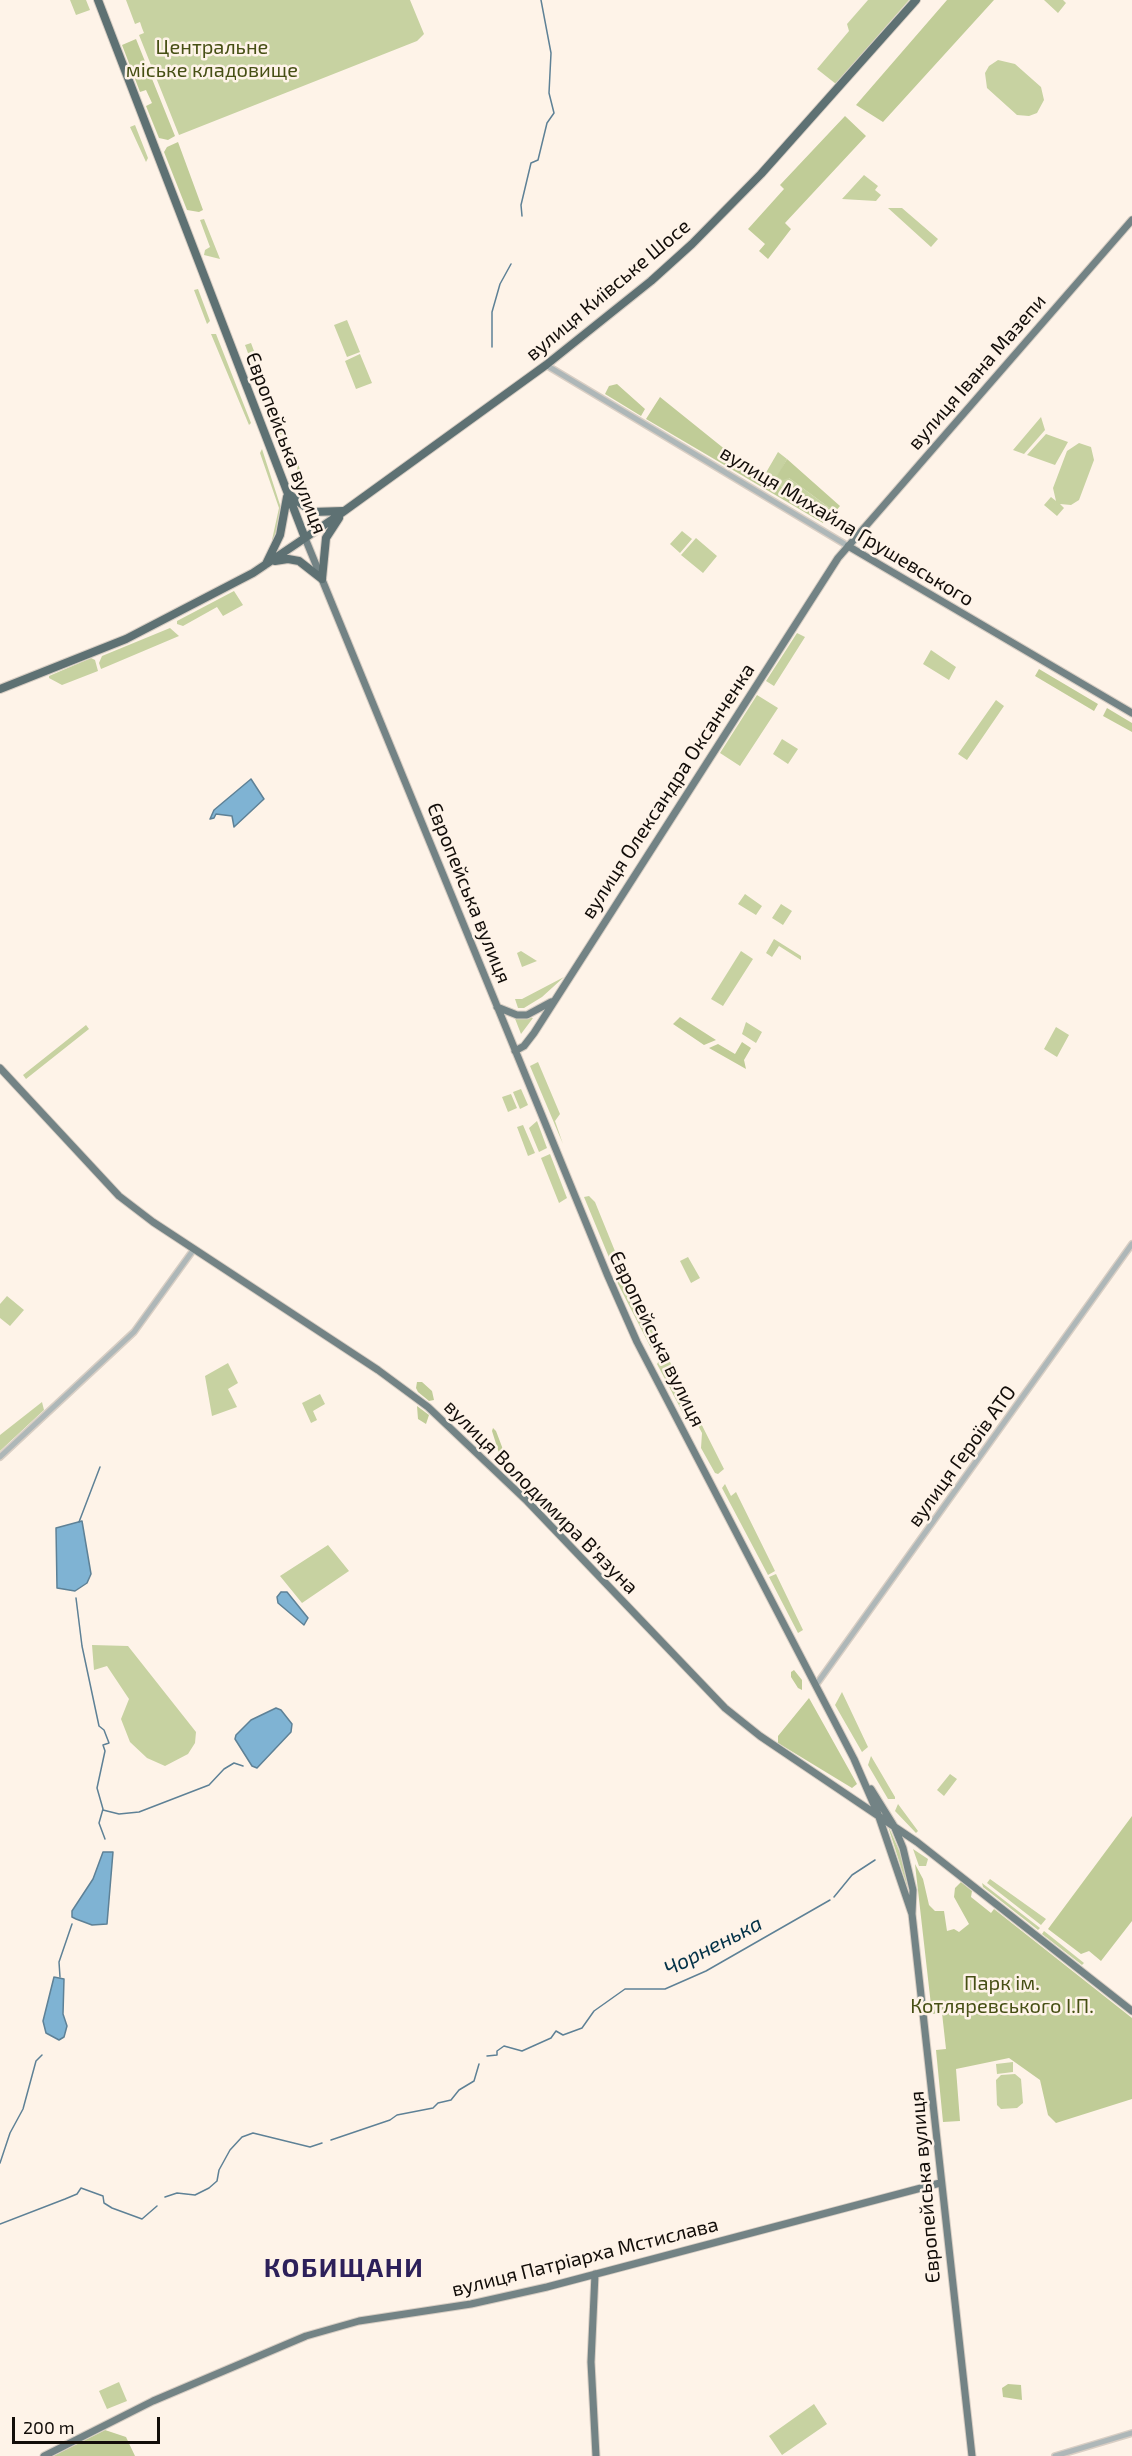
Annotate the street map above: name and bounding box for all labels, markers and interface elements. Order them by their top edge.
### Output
park label: Центральне міське кладовище [126,35,298,82]
street label: вулиця Київське Шосе [521,214,695,366]
street label: вулиця Івана Мазепи [903,289,1051,455]
street label: Європейська вулиця [240,349,332,537]
street label: вулиця Михайла Грушевського [716,441,978,611]
street label: вулиця Олександра Оксанченка [576,659,760,923]
street label: Європейська вулиця [422,799,516,987]
street label: Європейська вулиця [604,1247,710,1431]
street label: вулиця Героїв АТО [903,1381,1021,1531]
street label: вулиця Володимира В'язуна [439,1395,643,1599]
water label: Чорненька [660,1911,766,1981]
park label: Парк ім. Котляревського І.П. [910,1971,1094,2018]
street label: Європейська вулиця [905,2090,945,2284]
street label: вулиця Патріарха Мстислава [449,2212,721,2302]
district label: КОБИЩАНИ [264,2252,424,2284]
scale bar [15,2405,164,2443]
text: 200 m [23,2416,75,2438]

